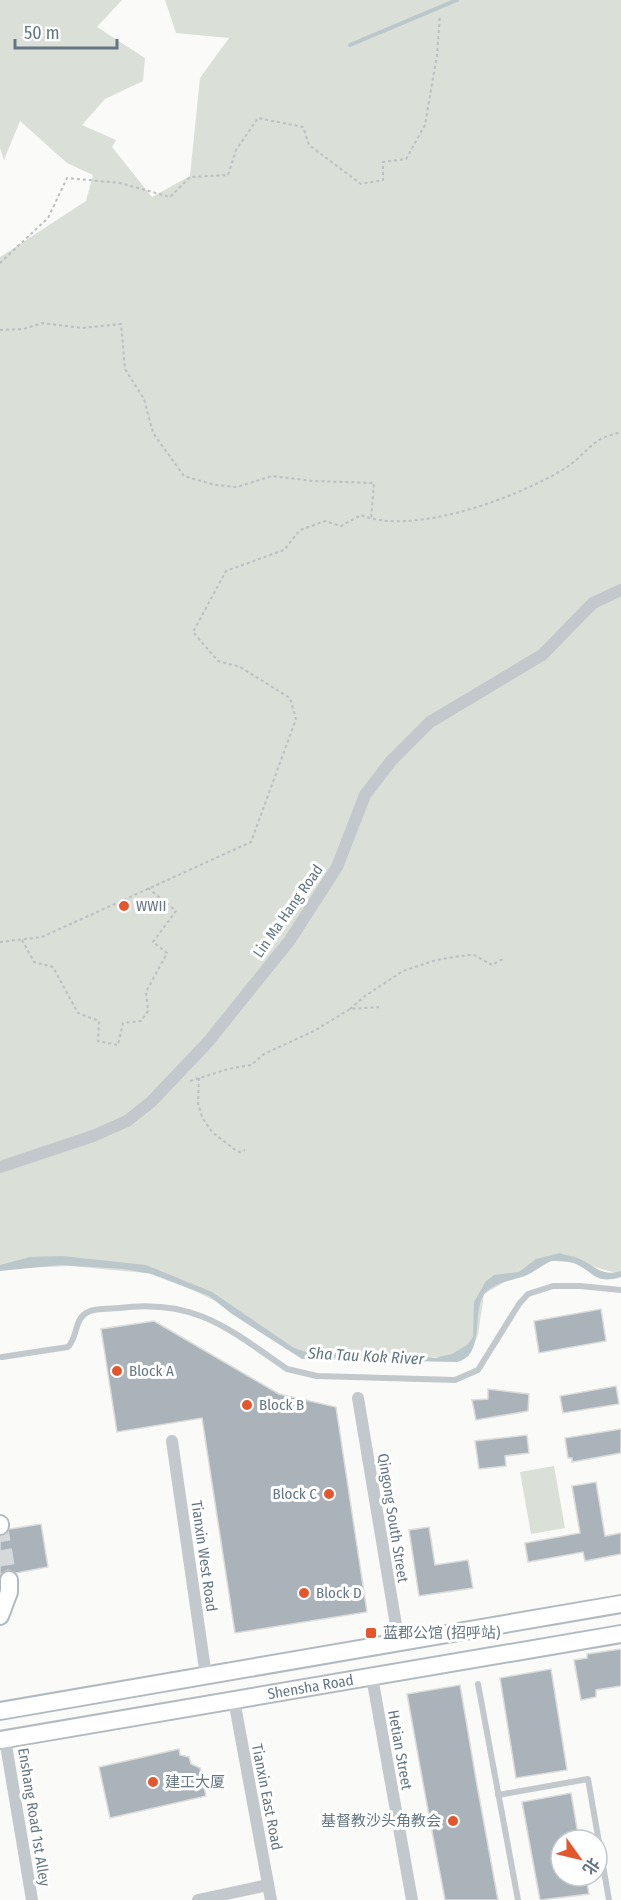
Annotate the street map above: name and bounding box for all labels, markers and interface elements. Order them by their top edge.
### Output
scale bar [15,12,117,50]
text: 50 m [24,22,60,44]
street label: Lin Ma Hang Road [249,861,327,961]
place label: WWII [136,897,166,915]
marker: WWII [117,899,131,913]
water label: Sha Tau Kok River [307,1343,425,1369]
place label: Block A [129,1362,174,1380]
marker: Block A [110,1364,124,1378]
place label: Block B [259,1396,304,1414]
marker: Block B [240,1398,254,1412]
street label: Qingong South Street [374,1452,412,1584]
place label: Block C [272,1485,317,1503]
marker: Block C [322,1487,336,1501]
street label: Tianxin West Road [187,1499,221,1613]
place label: Block D [316,1584,362,1602]
marker: Block D [297,1586,311,1600]
place label: 蓝郡公馆 (招呼站) [383,1624,500,1642]
marker: 蓝郡公馆 (招呼站) [364,1626,378,1640]
street label: Shensha Road [266,1671,355,1703]
street label: Hetian Street [384,1709,416,1791]
street label: Tianxin East Road [248,1742,286,1852]
street label: Enshang Road 1st Alley [14,1746,54,1888]
place label: 建工大厦 [165,1773,225,1791]
marker: 建工大厦 [146,1775,160,1789]
place label: 基督教沙头角教会 [321,1812,441,1830]
marker: 基督教沙头角教会 [446,1814,460,1828]
north arrow [549,1828,609,1888]
text: 北 [579,1854,603,1878]

